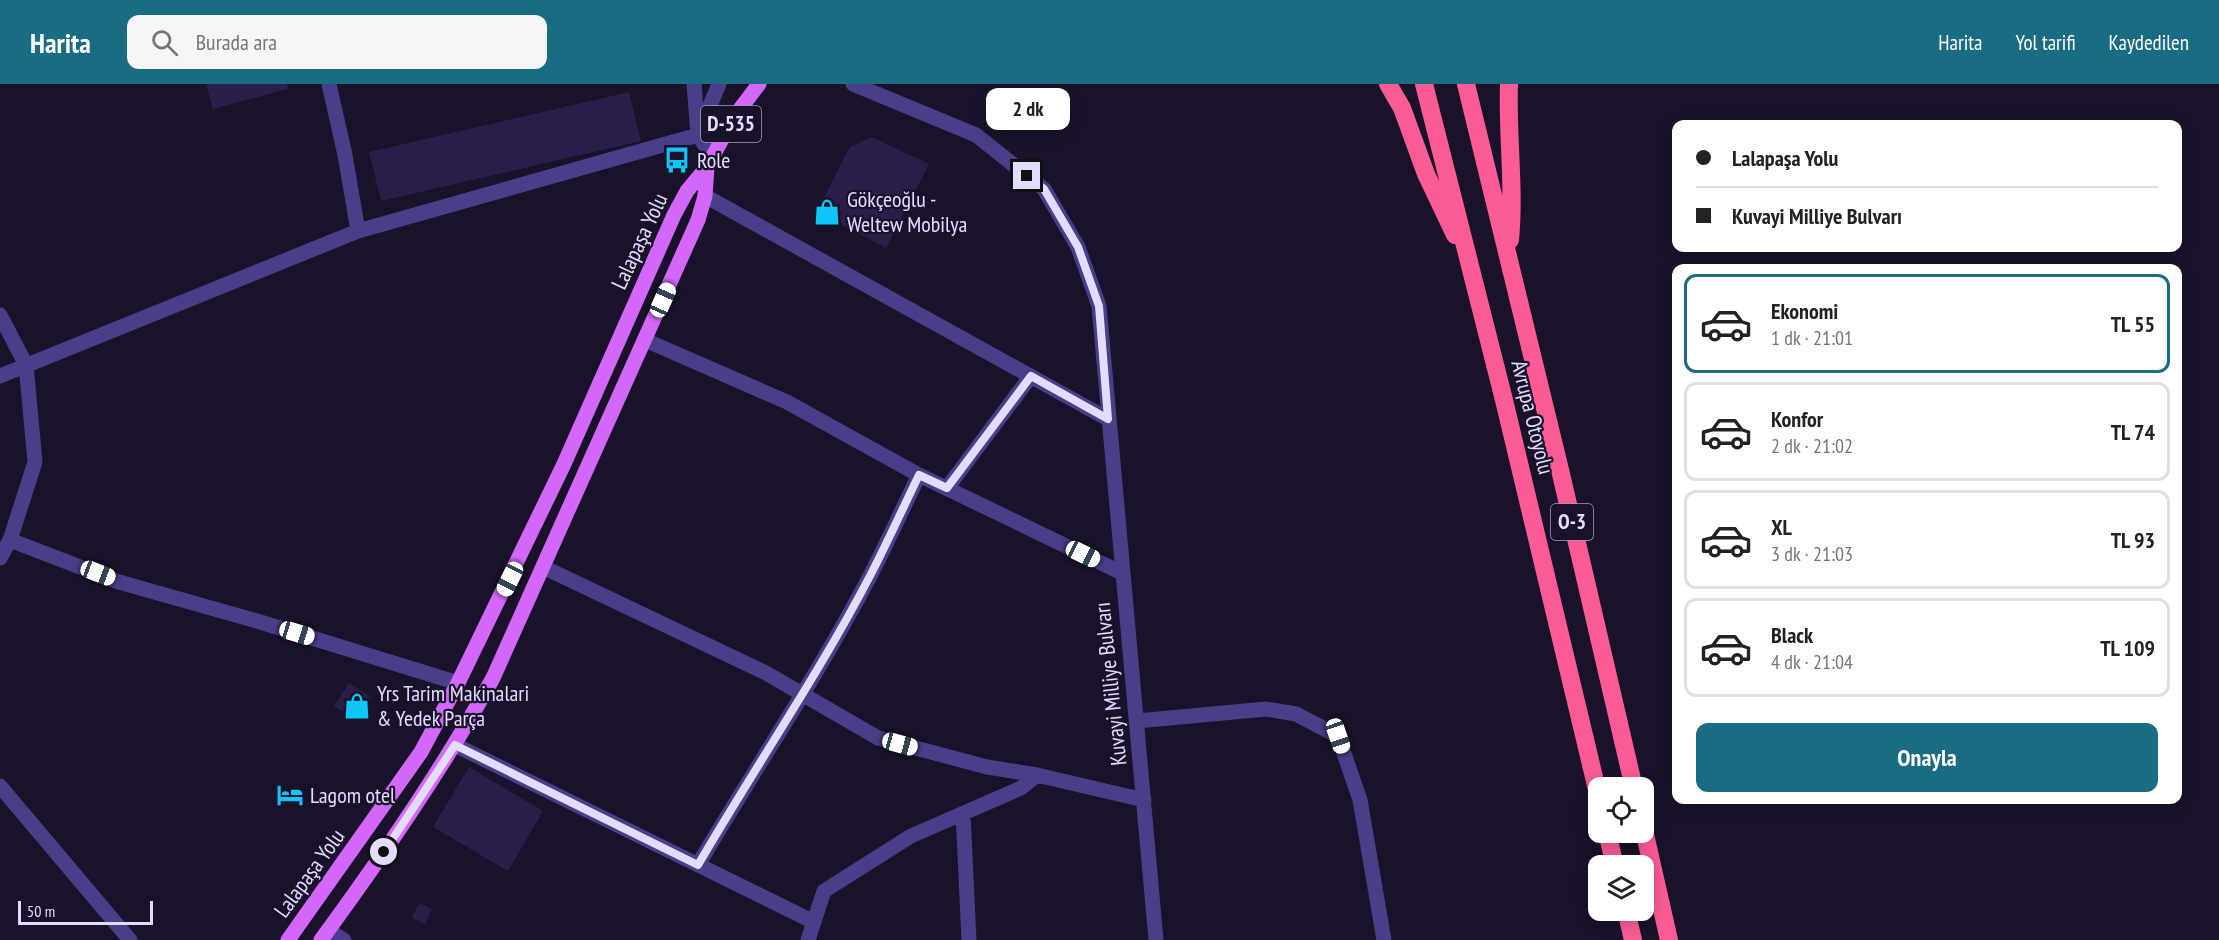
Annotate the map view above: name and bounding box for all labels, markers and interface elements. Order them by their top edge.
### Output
search box [127,15,547,69]
text: Harita [30,24,91,61]
icon: search [148,26,181,59]
text: Burada ara [196,28,277,56]
text: Harita [1938,29,1982,56]
text: Yol tarifi [2015,29,2076,56]
text: Kaydedilen [2109,29,2189,56]
callout: 2 dk [985,89,1069,131]
text: 2 dk [1013,96,1043,122]
road number: D-535 [701,106,761,142]
text: Lalapaşa Yolu [1732,144,1838,172]
bus stop icon: Role [662,145,692,175]
place label: Role [697,146,730,174]
route end [1013,162,1040,189]
place label: Gökçeoğlu - Weltew Mobilya [847,185,967,238]
street label: Lalapaşa Yolu [605,188,673,294]
shop icon: Gökçeoğlu - Weltew Mobilya [812,197,842,227]
text: Kuvayi Milliye Bulvarı [1732,202,1902,230]
car [647,280,679,320]
icon: car [1699,297,1753,351]
text: Ekonomi [1771,297,1838,325]
text: TL 55 [2111,310,2155,338]
text: 1 dk · 21:01 [1771,325,1853,351]
street label: Avrupa Otoyolu [1505,357,1561,477]
icon: car [1699,405,1753,459]
text: Konfor [1771,405,1823,433]
text: TL 74 [2111,418,2155,446]
text: 2 dk · 21:02 [1771,433,1853,459]
road number: O-3 [1551,504,1593,540]
icon: car [1699,513,1753,567]
text: XL [1771,513,1792,541]
text: TL 93 [2111,526,2155,554]
car [1063,538,1103,570]
text: 3 dk · 21:03 [1771,541,1853,567]
car [78,558,118,588]
car [494,559,526,599]
street label: Kuvayi Milliye Bulvarı [1088,601,1132,767]
car [277,619,317,647]
icon: car [1699,621,1753,675]
text: Black [1771,621,1813,649]
text: TL 109 [2100,634,2155,662]
text: 4 dk · 21:04 [1771,649,1853,675]
place label: Yrs Tarim Makinalari & Yedek Parça [377,679,529,732]
shop icon: Yrs Tarim Makinalari & Yedek Parça [342,691,372,721]
car [1324,716,1352,756]
button: Onayla [1696,723,2158,792]
car [880,731,920,757]
map controls [1588,777,1654,921]
button: locate [1588,777,1654,843]
hotel icon: Lagom otel [275,780,305,810]
place label: Lagom otel [310,781,396,809]
street label: Lalapaşa Yolu [267,823,351,923]
route start [370,838,397,865]
button: layers [1588,855,1654,921]
scale bar [18,898,153,926]
text: 50 m [27,901,55,921]

